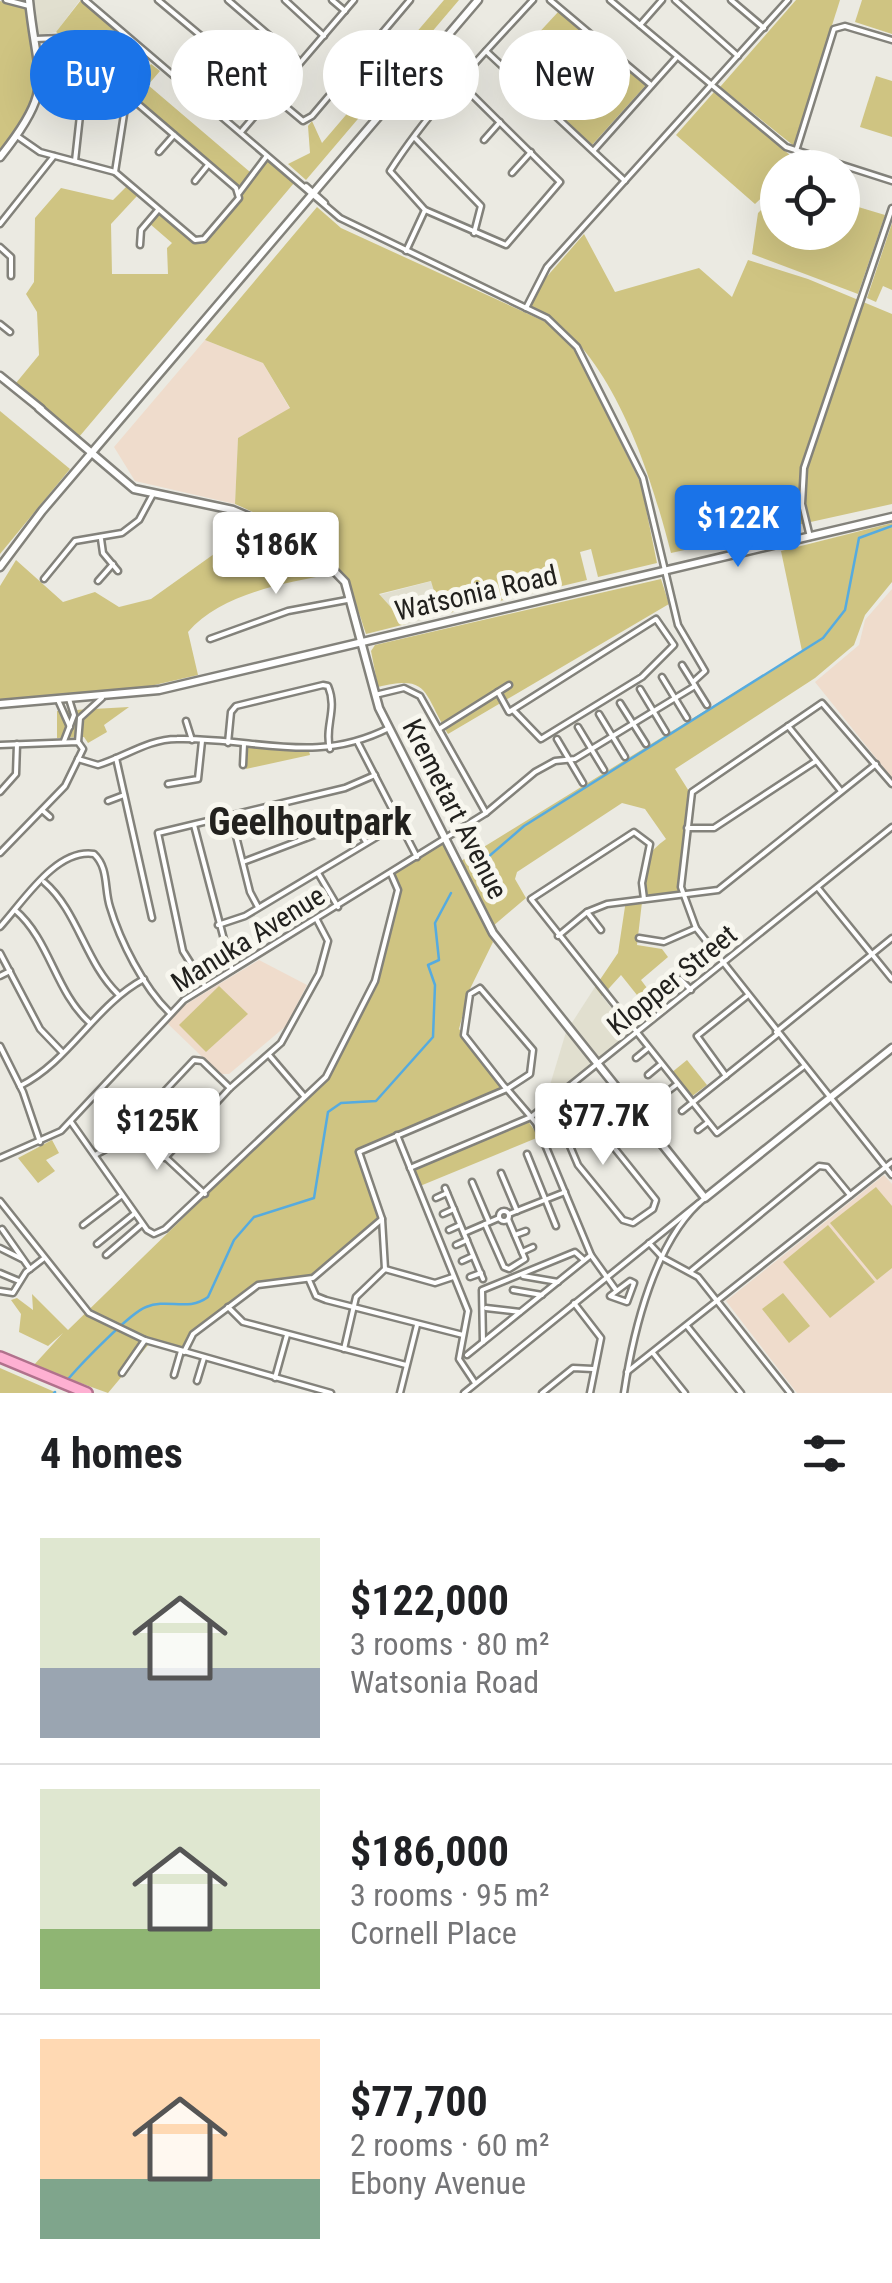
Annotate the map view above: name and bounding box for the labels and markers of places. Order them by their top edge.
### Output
pin: $122K [668,485,808,570]
pin: $186K [206,512,346,597]
pin: $77.7K [522,1083,684,1168]
pin: $125K [87,1088,227,1173]

